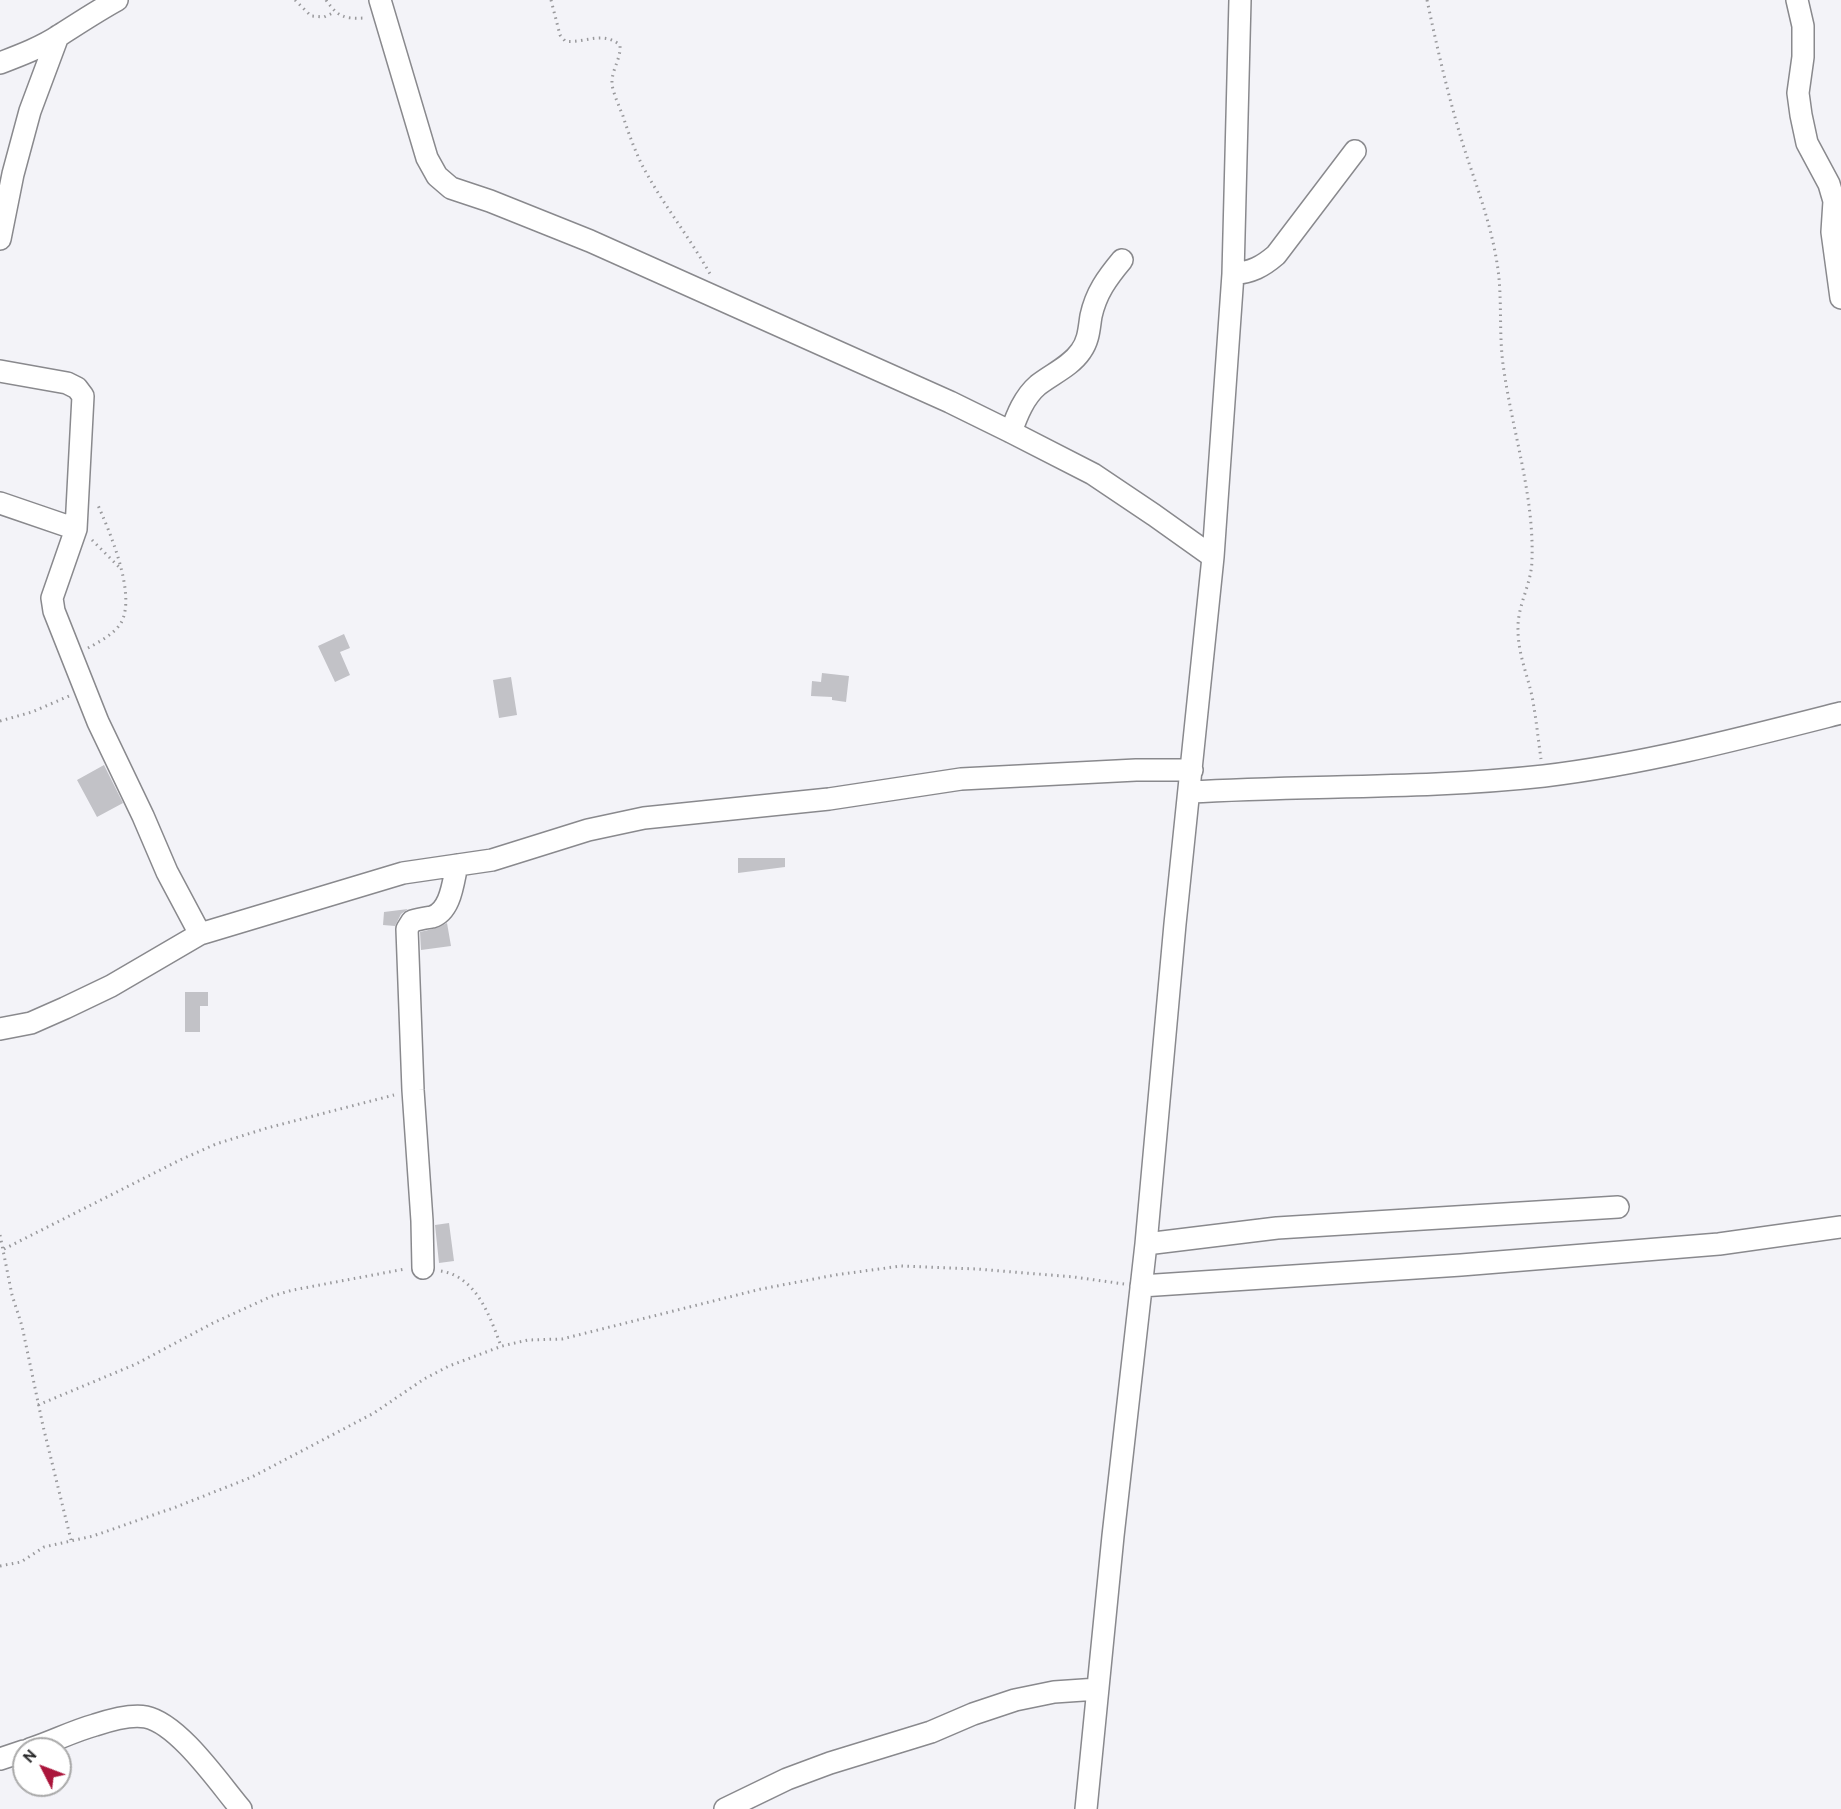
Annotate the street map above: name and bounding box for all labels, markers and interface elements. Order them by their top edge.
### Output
north arrow [12,1737,72,1797]
text: N [19,1745,41,1767]

